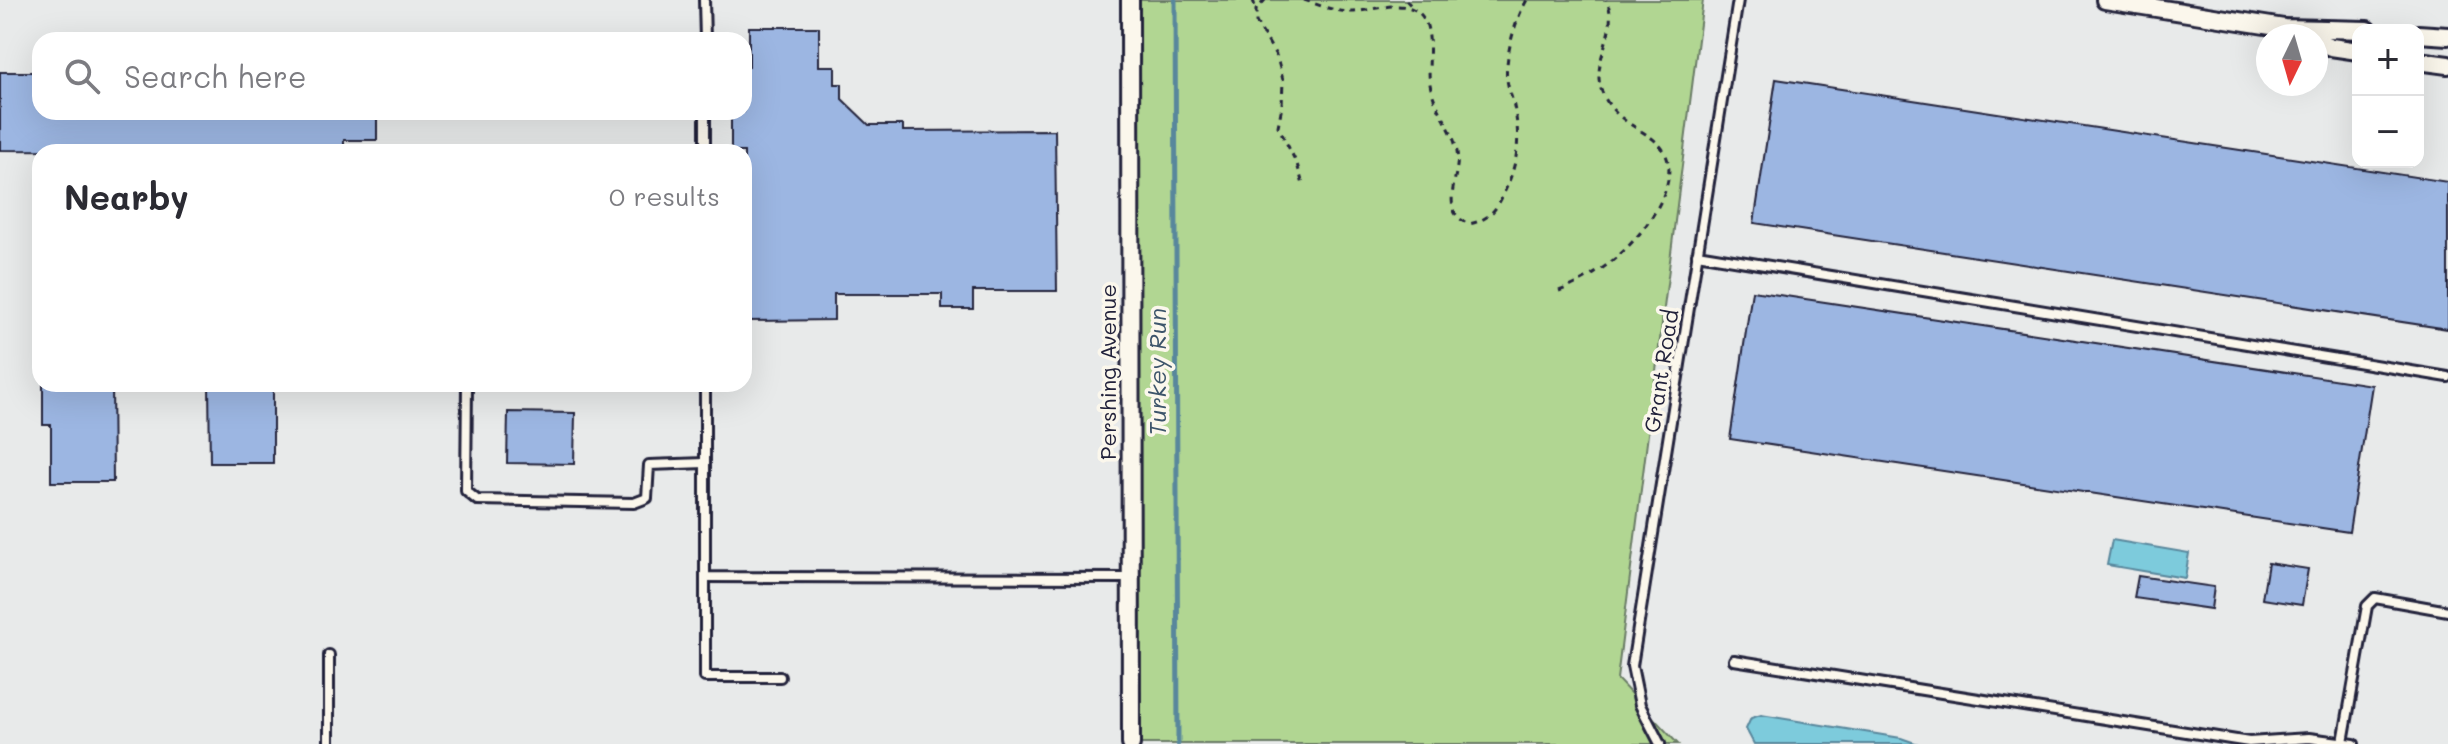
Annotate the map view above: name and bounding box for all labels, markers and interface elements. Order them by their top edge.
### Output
north arrow [2256,24,2328,96]
map controls [2352,24,2424,168]
button: + [2352,24,2424,96]
search box [32,32,752,120]
icon: search [60,54,104,98]
text: Search here [124,56,307,96]
button: − [2352,96,2424,168]
text: Nearby [64,174,189,219]
text: 0 results [609,179,720,213]
street label: Pershing Avenue [1093,284,1122,460]
street label: Grant Road [1636,307,1685,435]
water label: Turkey Run [1141,308,1172,436]

